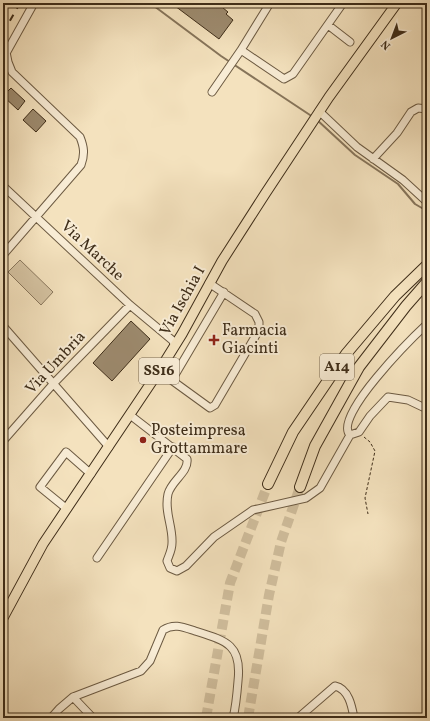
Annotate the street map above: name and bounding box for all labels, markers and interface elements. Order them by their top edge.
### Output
north arrow [372,18,412,58]
text: N [378,36,394,53]
street label: Via Marche [55,216,129,286]
street label: Via Ischia I [155,262,211,340]
place label: Farmacia Giacinti [222,320,287,360]
street label: Via Umbria [21,326,91,400]
marker: Farmacia Giacinti [209,335,219,345]
road number: A14 [320,354,354,380]
road number: SS16 [139,358,179,384]
place label: Posteimpresa Grottammare [151,420,248,460]
marker: Posteimpresa Grottammare [138,435,148,445]

